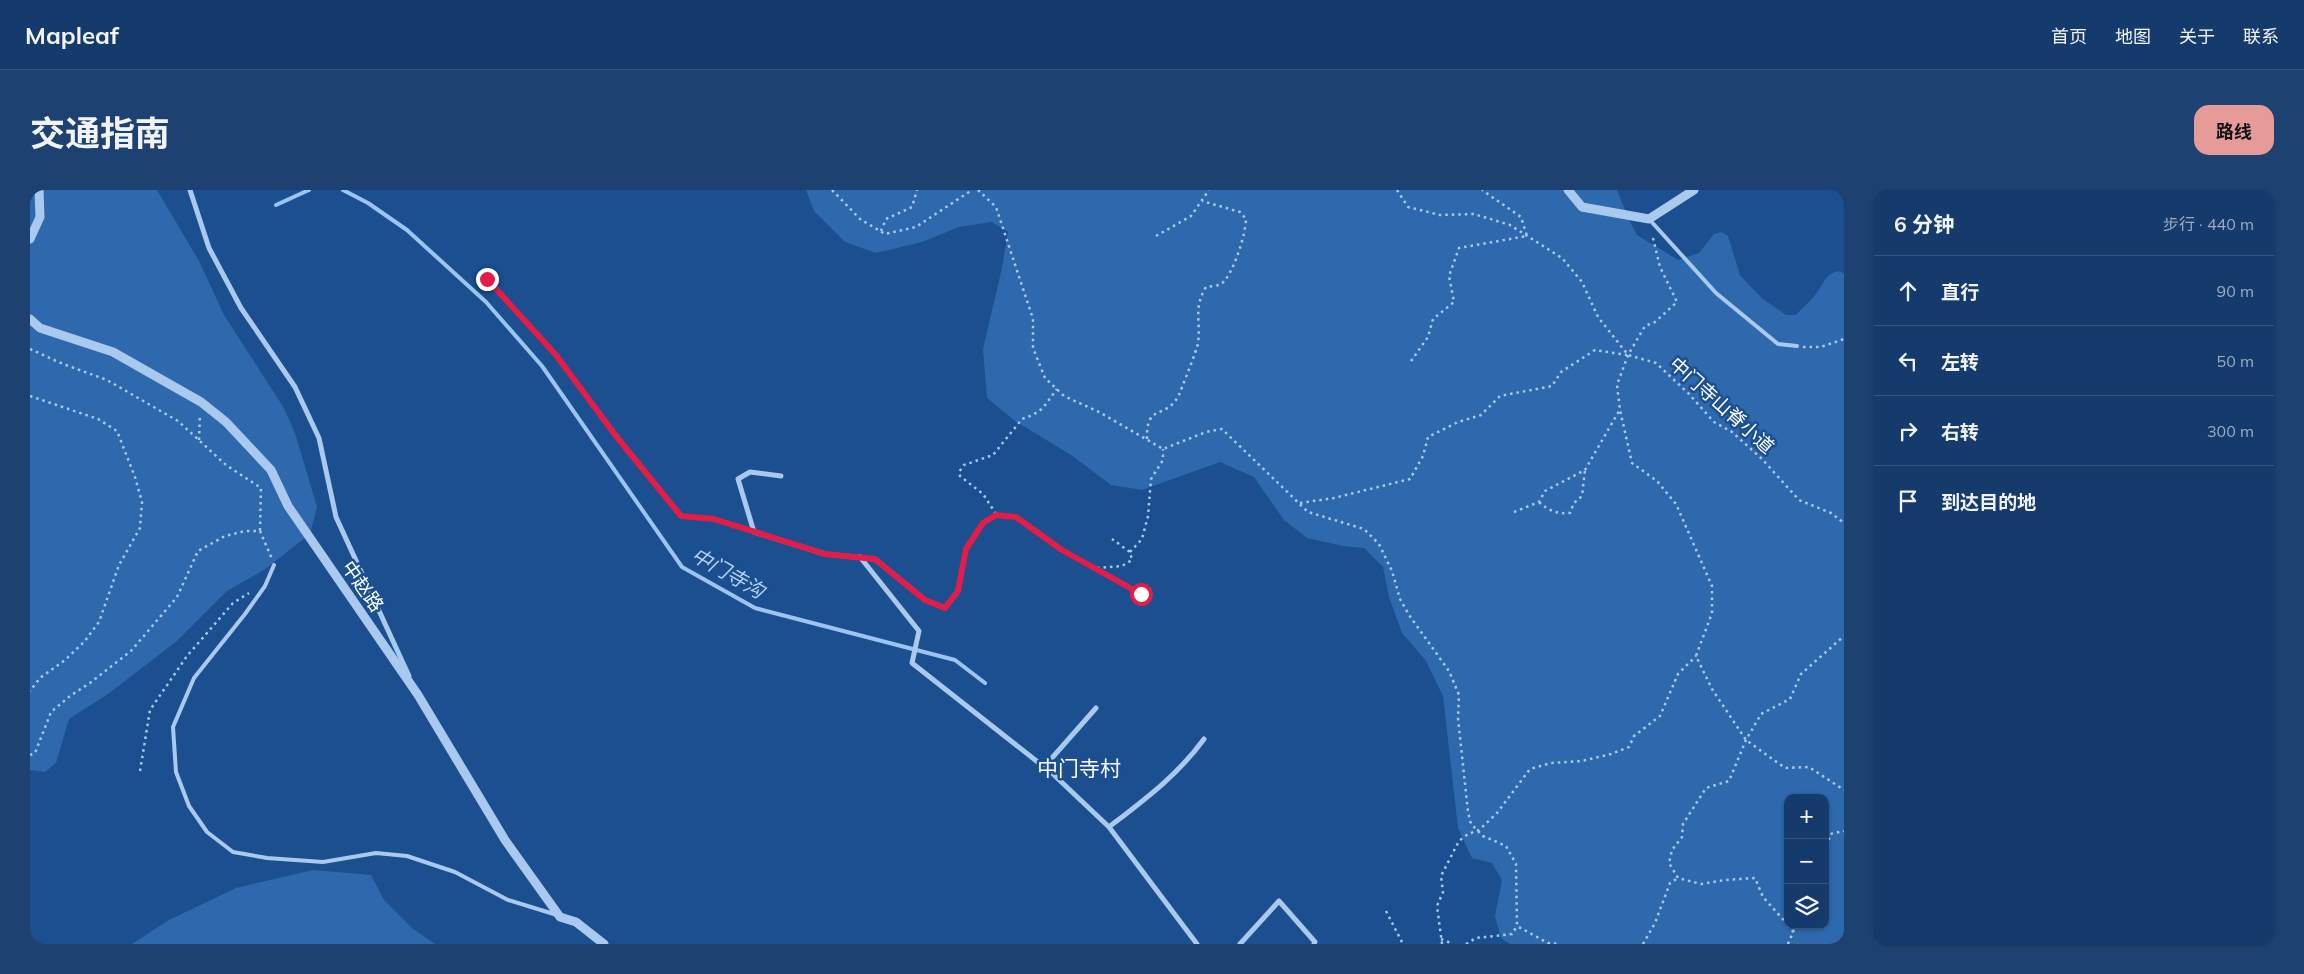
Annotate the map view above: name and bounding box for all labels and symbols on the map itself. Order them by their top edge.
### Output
route end [476,268,499,291]
street label: 中门寺山脊小道 [1665,352,1779,458]
water label: 中门寺沟 [687,542,771,604]
street label: 中赵路 [337,556,389,616]
route start [1130,583,1153,606]
district label: 中门寺村 [1037,755,1121,781]

